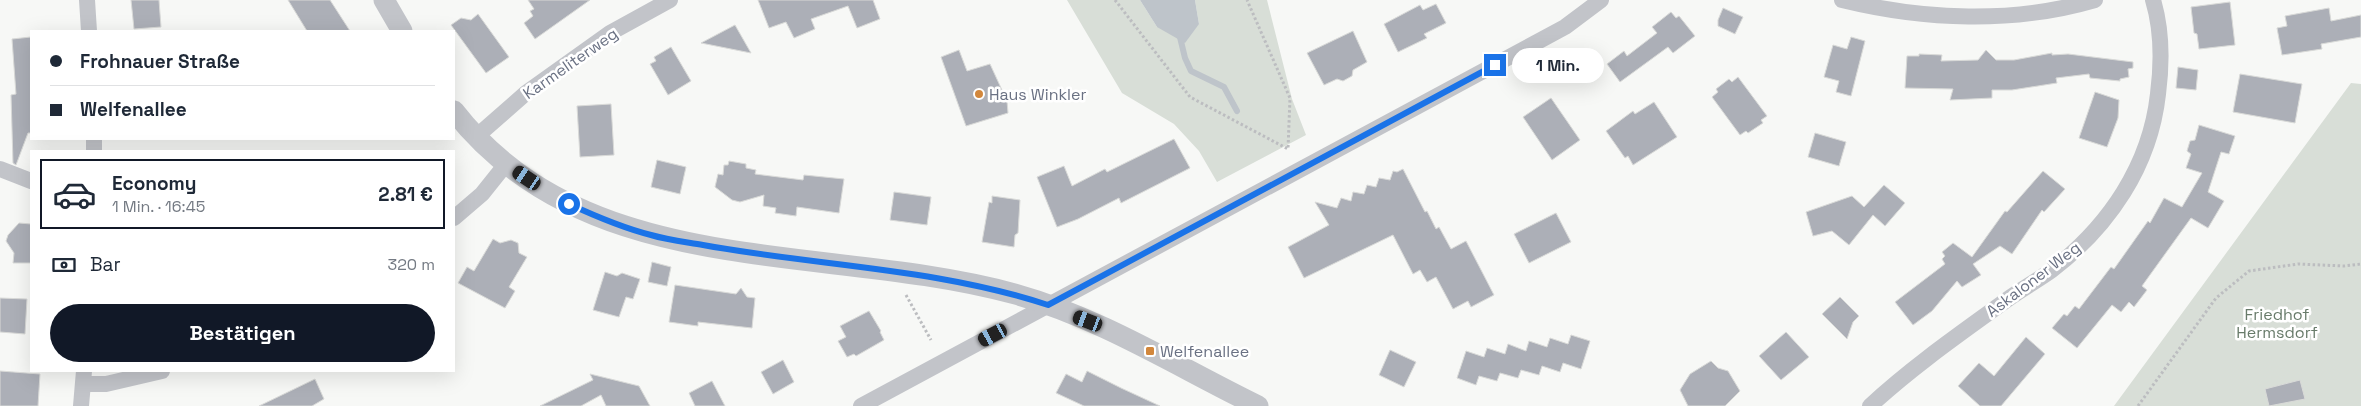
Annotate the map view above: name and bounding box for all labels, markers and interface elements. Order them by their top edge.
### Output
street label: Karmeliterweg [519,23,622,104]
callout: 1 Min. [1512,48,1605,82]
text: Frohnauer Straße [80,49,240,74]
route end [1484,54,1506,76]
text: 1 Min. [1536,55,1580,76]
place label: Haus Winkler [989,84,1086,105]
marker: Haus Winkler [973,88,985,100]
text: Welfenallee [80,97,187,122]
car [510,163,543,193]
text: Economy [112,171,196,196]
icon: car [52,172,97,217]
text: 2.81 € [378,182,433,207]
route start [558,193,580,215]
text: 1 Min. · 16:45 [112,196,205,217]
street label: Askaloner Weg [1982,237,2085,322]
icon: cash [50,251,78,279]
text: Bar [90,252,121,277]
text: 320 m [388,254,435,275]
button: Bestätigen [50,304,435,362]
park label: Friedhof Hermsdorf [2236,304,2318,343]
car [1071,309,1104,333]
car [976,321,1009,349]
place label: Welfenallee [1160,341,1249,362]
marker: Welfenallee [1144,345,1156,357]

